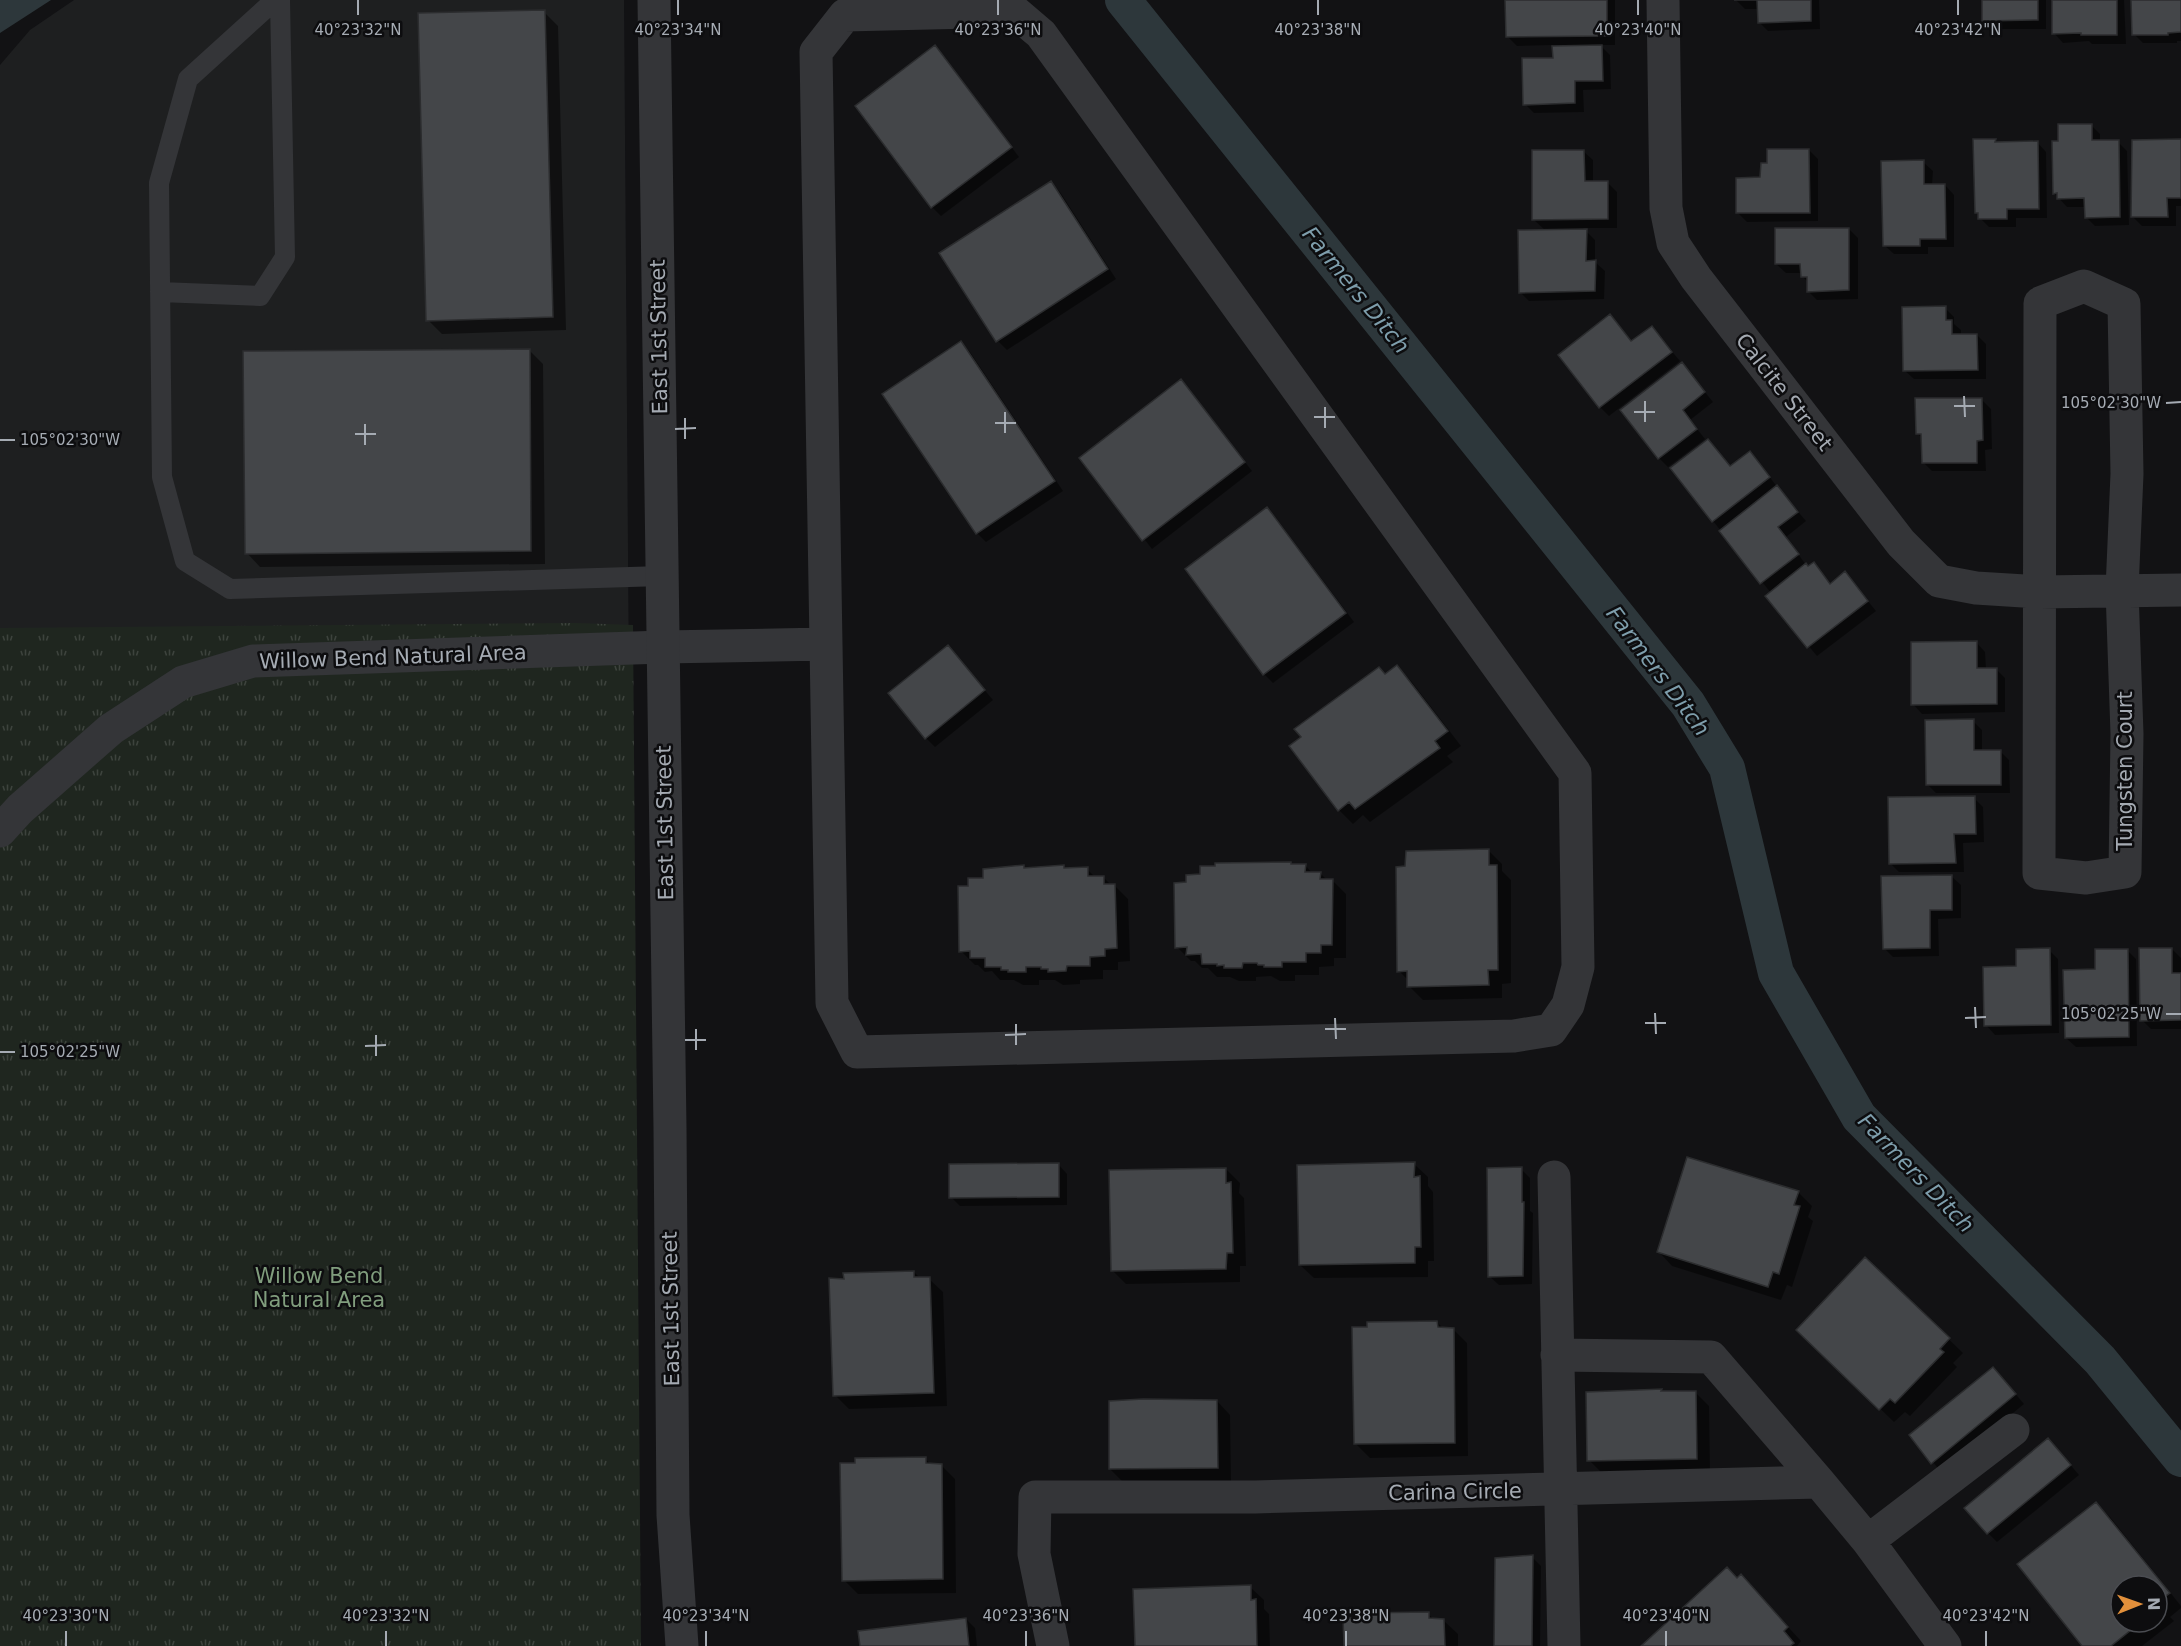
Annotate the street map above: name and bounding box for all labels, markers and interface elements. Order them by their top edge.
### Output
text: 40°23'32"N [314,21,402,39]
text: 40°23'34"N [634,21,722,39]
text: 40°23'36"N [954,21,1042,39]
text: 40°23'38"N [1274,21,1362,39]
text: 40°23'40"N [1594,21,1682,39]
text: 40°23'42"N [1914,21,2002,39]
water label: Farmers Ditch [1297,222,1415,358]
street label: East 1st Street [646,259,672,415]
street label: Calcite Street [1731,329,1837,455]
text: 105°02'30"W [2061,394,2161,412]
text: 105°02'30"W [20,431,120,449]
water label: Farmers Ditch [1601,601,1715,741]
street label: Willow Bend Natural Area [259,640,527,674]
street label: Tungsten Court [2113,691,2137,852]
street label: East 1st Street [652,745,678,901]
text: 105°02'25"W [2061,1005,2161,1023]
text: 105°02'25"W [20,1043,120,1061]
water label: Farmers Ditch [1853,1108,1979,1238]
street label: East 1st Street [658,1231,684,1387]
park label: Willow Bend Natural Area [253,1264,385,1312]
street label: Carina Circle [1388,1479,1522,1505]
north arrow [2109,1574,2169,1634]
text: N [2144,1597,2163,1611]
text: 40°23'30"N [22,1607,110,1625]
text: 40°23'32"N [342,1607,430,1625]
text: 40°23'34"N [662,1607,750,1625]
text: 40°23'36"N [982,1607,1070,1625]
text: 40°23'38"N [1302,1607,1390,1625]
text: 40°23'40"N [1622,1607,1710,1625]
text: 40°23'42"N [1942,1607,2030,1625]

